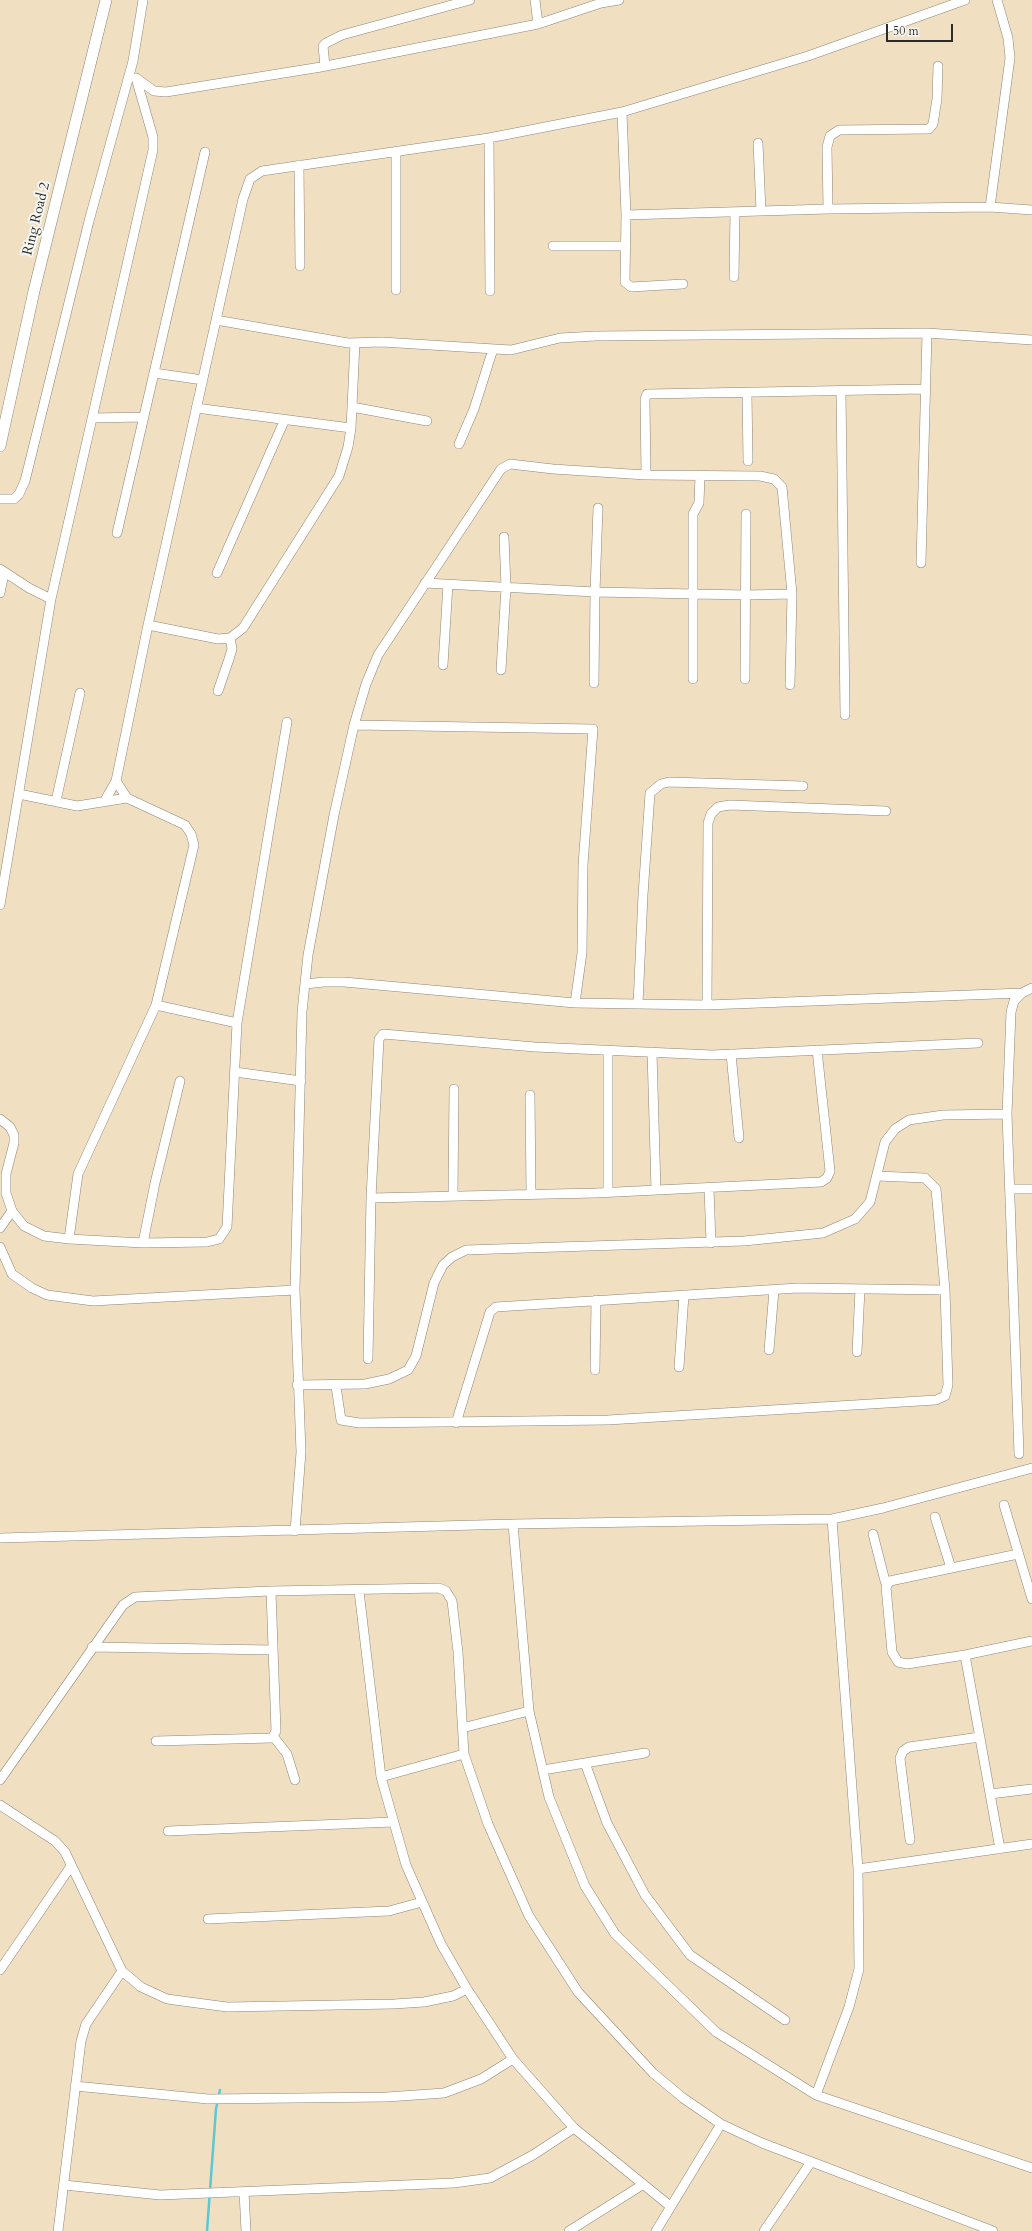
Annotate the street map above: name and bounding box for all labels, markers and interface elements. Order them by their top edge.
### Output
scale bar [888,16,955,42]
text: 50 m [893,23,919,39]
street label: Ring Road 2 [20,181,54,257]

